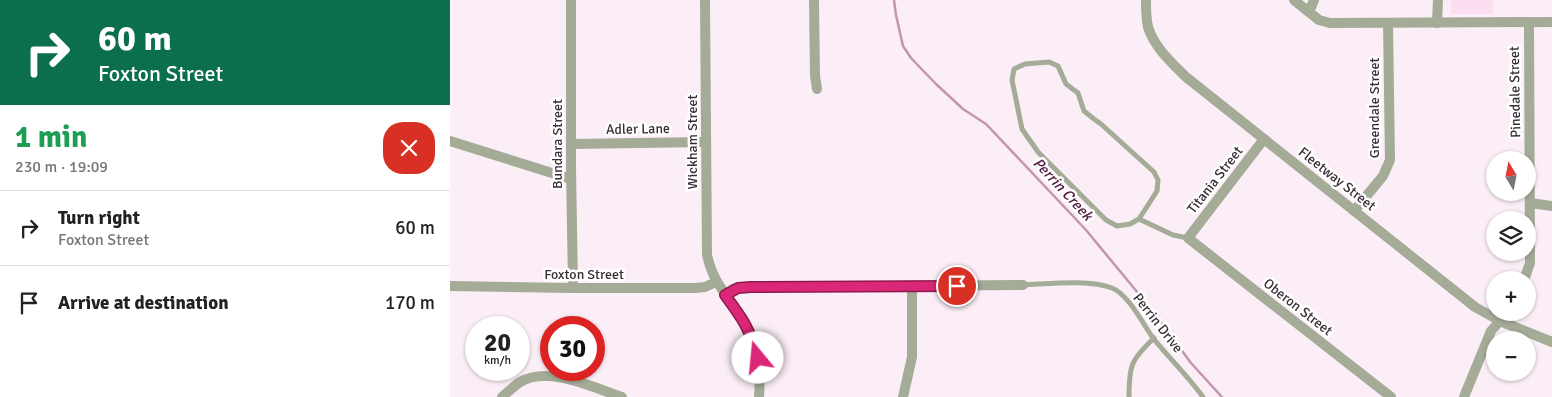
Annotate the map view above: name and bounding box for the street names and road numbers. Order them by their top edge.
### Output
street label: Pinedale Street [1506,46,1524,138]
street label: Greendale Street [1366,58,1383,158]
street label: Wickham Street [684,95,701,189]
street label: Bundara Street [549,99,566,189]
street label: Adler Lane [606,120,670,138]
street label: Titania Street [1183,143,1247,217]
street label: Fleetway Street [1295,144,1379,214]
street label: Foxton Street [544,266,624,283]
street label: Oberon Street [1260,275,1336,339]
street label: Perrin Drive [1129,290,1187,356]

